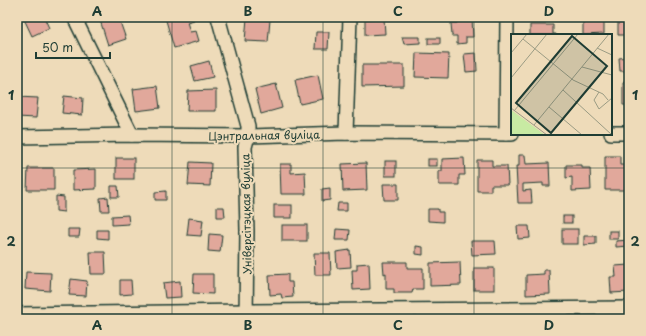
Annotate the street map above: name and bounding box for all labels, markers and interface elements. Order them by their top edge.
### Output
text: A [92,1,102,20]
text: B [244,1,253,20]
text: C [393,1,403,20]
text: D [544,1,554,20]
scale bar [36,34,110,60]
inset map [511,34,612,135]
text: 50 m [42,38,73,56]
text: 1 [8,85,14,104]
text: 1 [632,85,638,104]
street label: Цэнтральная вуліца [208,126,320,144]
street label: Універсітэцкая вуліца [236,153,256,275]
text: 2 [6,231,16,250]
text: 2 [630,231,640,250]
text: A [92,315,102,334]
text: B [244,315,253,334]
text: C [393,315,403,334]
text: D [544,315,554,334]

